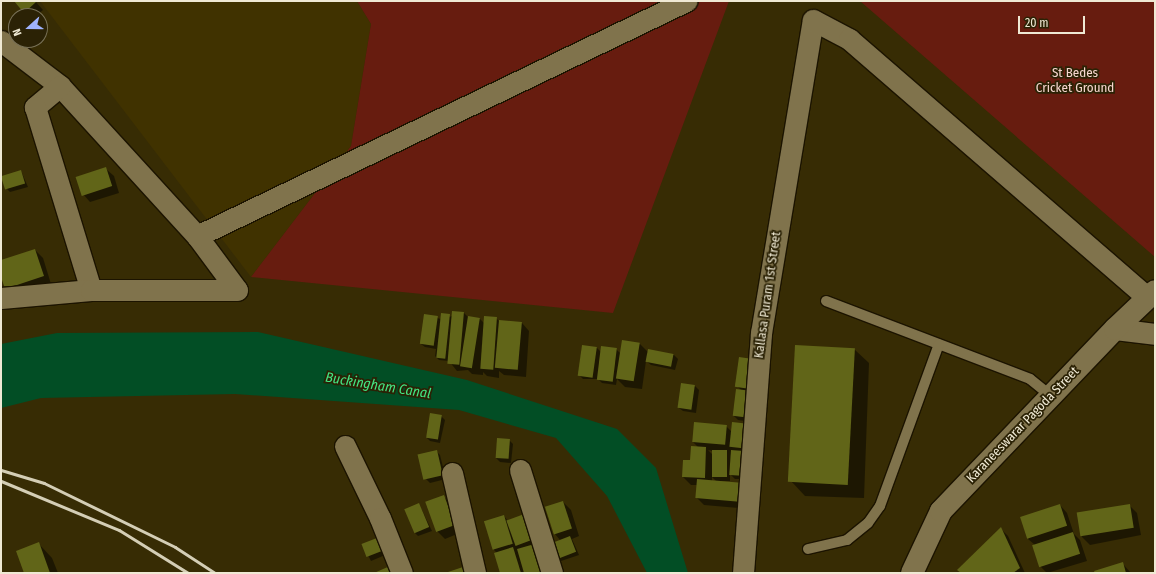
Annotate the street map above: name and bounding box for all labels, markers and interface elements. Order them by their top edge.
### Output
north arrow [8,8,48,48]
scale bar [1020,8,1087,34]
text: 20 m [1025,16,1049,30]
text: N [10,27,25,38]
park label: St Bedes Cricket Ground [1036,66,1114,97]
street label: Kallasa Puram 1st Street [751,231,785,359]
street label: Karaneeswarar Pagoda Street [964,364,1082,486]
water label: Buckingham Canal [324,369,432,403]

